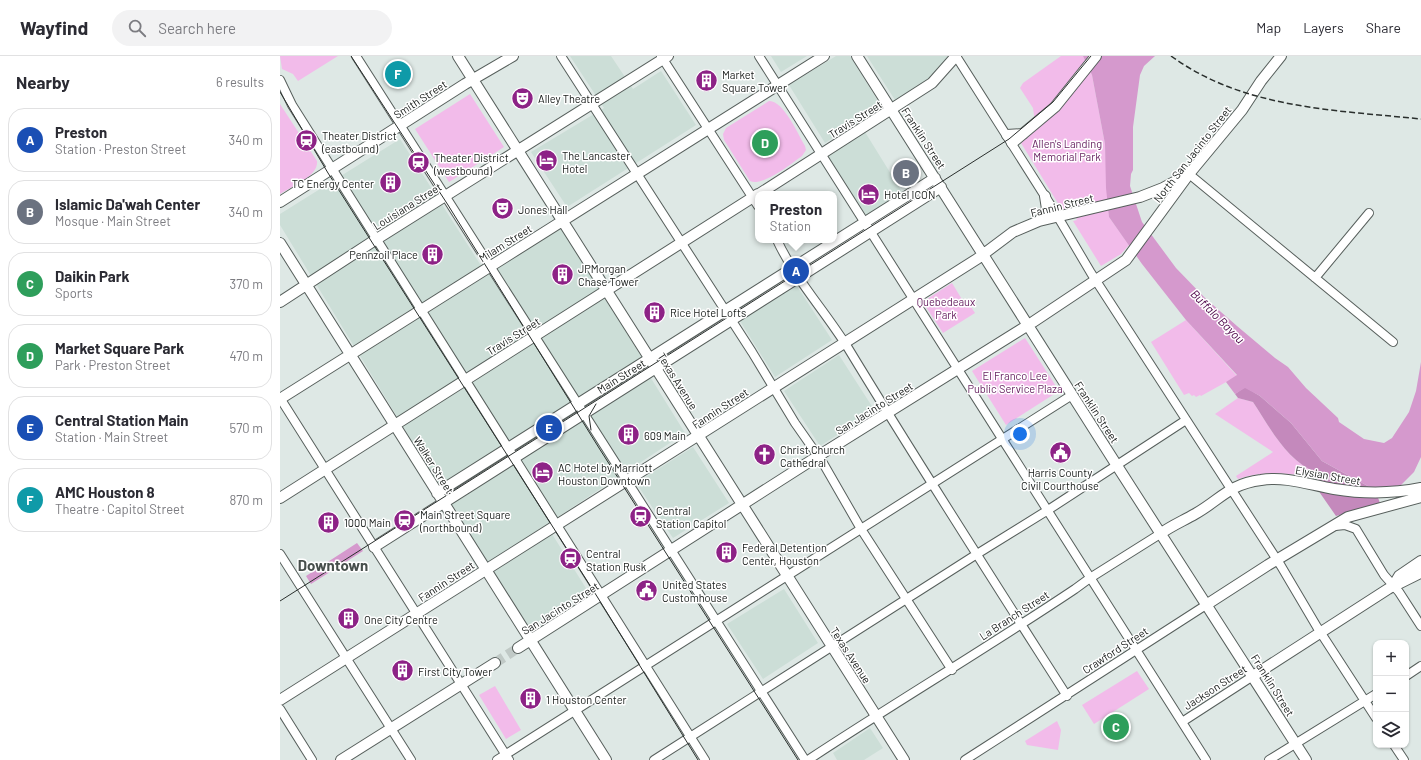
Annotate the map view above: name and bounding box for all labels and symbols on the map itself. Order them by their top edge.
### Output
pin: F [385,59,411,89]
building icon: Market Square Tower [694,67,720,93]
place label: Market Square Tower [722,68,787,94]
street label: Smith Street [391,77,449,121]
theatre icon: Alley Theatre [509,85,535,111]
place label: Alley Theatre [538,92,600,105]
street label: Travis Street [826,97,884,141]
street label: North San Jacinto Street [1150,103,1234,205]
street label: Franklin Street [899,105,949,171]
station icon: Theater District (eastbound) [293,128,319,154]
pin: D [752,128,778,158]
place label: Theater District (eastbound) [321,129,397,155]
park label: Allen's Landing Memorial Park [1032,137,1102,163]
hotel icon: The Lancaster Hotel [533,148,559,174]
place label: The Lancaster Hotel [562,149,630,175]
station icon: Theater District (westbound) [405,150,431,176]
place label: Theater District (westbound) [433,151,509,177]
pin: B [893,158,919,188]
building icon: TC Energy Center [377,170,403,196]
place label: TC Energy Center [292,177,374,190]
street label: Louisiana Street [370,180,444,232]
hotel icon: Hotel ICON [856,181,882,207]
place label: Hotel ICON [884,188,935,201]
street label: Fannin Street [1029,191,1095,219]
theatre icon: Jones Hall [490,196,516,222]
place label: Jones Hall [518,203,567,216]
street label: Milam Street [476,222,534,264]
building icon: Pennzoil Place [420,241,446,267]
place label: Pennzoil Place [349,248,418,261]
pin: A [783,256,809,286]
building icon: JPMorgan Chase Tower [549,261,575,287]
place label: JPMorgan Chase Tower [578,262,638,288]
water label: Buffalo Bayou [1188,286,1248,346]
park label: Quebedeaux Park [917,295,975,321]
building icon: Rice Hotel Lofts [641,299,667,325]
place label: Rice Hotel Lofts [670,306,746,319]
street label: Travis Street [484,314,542,358]
street label: Texas Avenue [655,350,701,412]
street label: Main Street [594,356,648,396]
park label: El Franco Lee Public Service Plaza [967,369,1063,395]
street label: San Jacinto Street [833,379,915,437]
street label: Franklin Street [1072,379,1122,445]
street label: Fannin Street [689,385,751,431]
pin: E [536,413,562,443]
building icon: 609 Main [615,422,641,448]
your location [1010,424,1030,444]
place label: 609 Main [644,429,686,442]
street label: Walker Street [411,434,457,496]
public building icon: Harris County Civil Courthouse [1047,439,1073,465]
church icon: Christ Church Cathedral [751,442,777,468]
place label: Christ Church Cathedral [780,443,845,469]
hotel icon: AC Hotel by Marriott Houston Downtown [529,460,555,486]
place label: AC Hotel by Marriott Houston Downtown [558,461,652,487]
street label: Elysian Street [1294,463,1362,487]
place label: Harris County Civil Courthouse [1021,466,1099,492]
station icon: Central Station Capitol [627,503,653,529]
place label: Central Station Capitol [656,504,726,530]
station icon: Main Street Square (northbound) [392,507,418,533]
place label: Main Street Square (northbound) [419,508,511,534]
building icon: 1000 Main [315,509,341,535]
place label: 1000 Main [344,516,391,529]
building icon: Federal Detention Center, Houston [713,540,739,566]
place label: Federal Detention Center, Houston [742,541,827,567]
station icon: Central Station Rusk [557,546,583,572]
place label: Central Station Rusk [586,547,647,573]
district label: Downtown [298,556,368,574]
street label: Fannin Street [415,558,477,604]
public building icon: United States Customhouse [634,577,660,603]
place label: United States Customhouse [662,578,728,604]
street label: San Jacinto Street [519,579,601,637]
street label: La Branch Street [977,588,1051,642]
building icon: One City Centre [336,606,362,632]
place label: One City Centre [364,613,438,626]
street label: Texas Avenue [828,624,874,686]
street label: Crawford Street [1080,624,1150,676]
street label: Franklin Street [1249,652,1297,718]
building icon: First City Tower [390,658,416,684]
street label: Jackson Street [1181,662,1249,712]
place label: First City Tower [418,665,492,678]
building icon: 1 Houston Center [517,686,543,712]
place label: 1 Houston Center [546,693,627,706]
pin: C [1103,712,1129,742]

